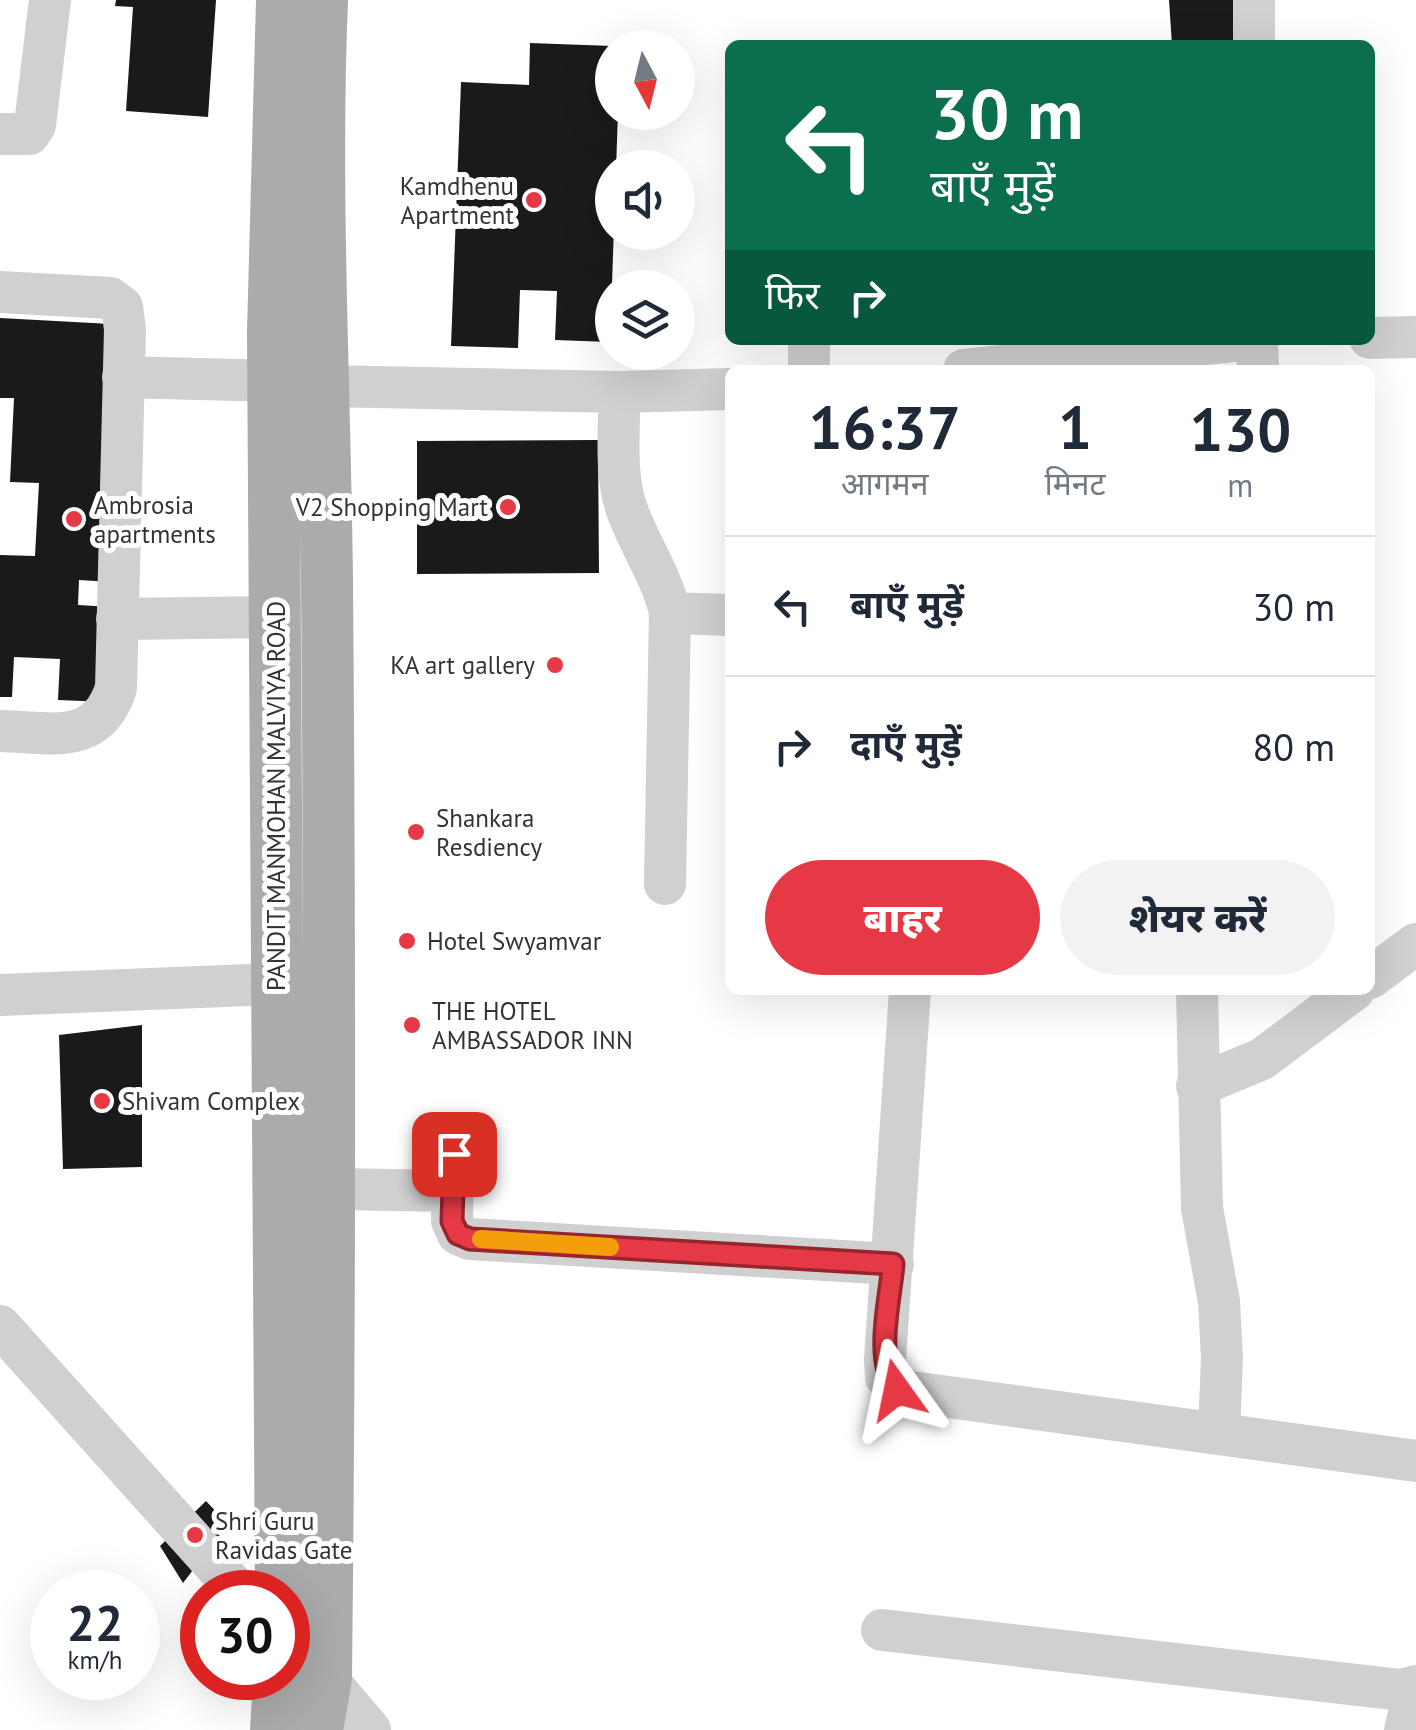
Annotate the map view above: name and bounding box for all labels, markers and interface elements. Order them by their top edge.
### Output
north arrow [595,30,695,130]
map controls [595,30,695,370]
text: 30 m [930,68,1083,158]
icon: left [765,80,895,210]
button: sound [595,150,695,250]
text: बाएँ मुड़ें [930,156,1055,214]
place label: Kamdhenu Apartment [400,170,515,231]
marker: Kamdhenu Apartment [523,189,545,211]
button: layers [595,270,695,370]
text: फिर [765,270,820,319]
icon: right [840,270,895,325]
text: 16:37 [809,388,961,466]
text: 1 [1058,388,1092,466]
text: 130 [1189,390,1291,468]
text: आगमन [841,462,929,504]
text: मिनट [1044,462,1106,504]
text: m [1227,464,1253,506]
place label: Ambrosia apartments [94,489,216,550]
place label: V2 Shopping Mart [295,491,489,523]
marker: V2 Shopping Mart [497,496,519,518]
marker: Ambrosia apartments [63,508,85,530]
icon: left [765,579,820,634]
text: बाएँ मुड़ें [850,579,964,628]
text: 30 m [1253,582,1335,631]
street label: PANDIT MANMOHAN MALVIYA ROAD [260,601,292,991]
place label: KA art gallery [390,649,535,681]
marker: KA art gallery [544,654,566,676]
icon: right [765,719,820,774]
text: दाएँ मुड़ें [850,719,962,768]
text: 80 m [1253,722,1335,771]
place label: Shankara Resdiency [436,802,542,863]
marker: Shankara Resdiency [405,821,427,843]
button: बाहर [765,860,1040,975]
button: शेयर करें [1060,860,1335,975]
place label: Hotel Swyamvar [427,925,602,957]
marker: Hotel Swyamvar [396,930,418,952]
place label: THE HOTEL AMBASSADOR INN [432,995,633,1056]
marker: THE HOTEL AMBASSADOR INN [401,1014,423,1036]
place label: Shivam Complex [122,1085,300,1117]
marker: Shivam Complex [91,1090,113,1112]
pin [412,1112,497,1197]
icon: arrive [427,1127,482,1182]
position arrow [845,1338,949,1442]
place label: Shri Guru Ravidas Gate [215,1505,352,1566]
marker: Shri Guru Ravidas Gate [184,1524,206,1546]
speed limit sign: 30 [180,1570,310,1700]
text: 22 [67,1590,123,1655]
text: km/h [68,1644,122,1676]

